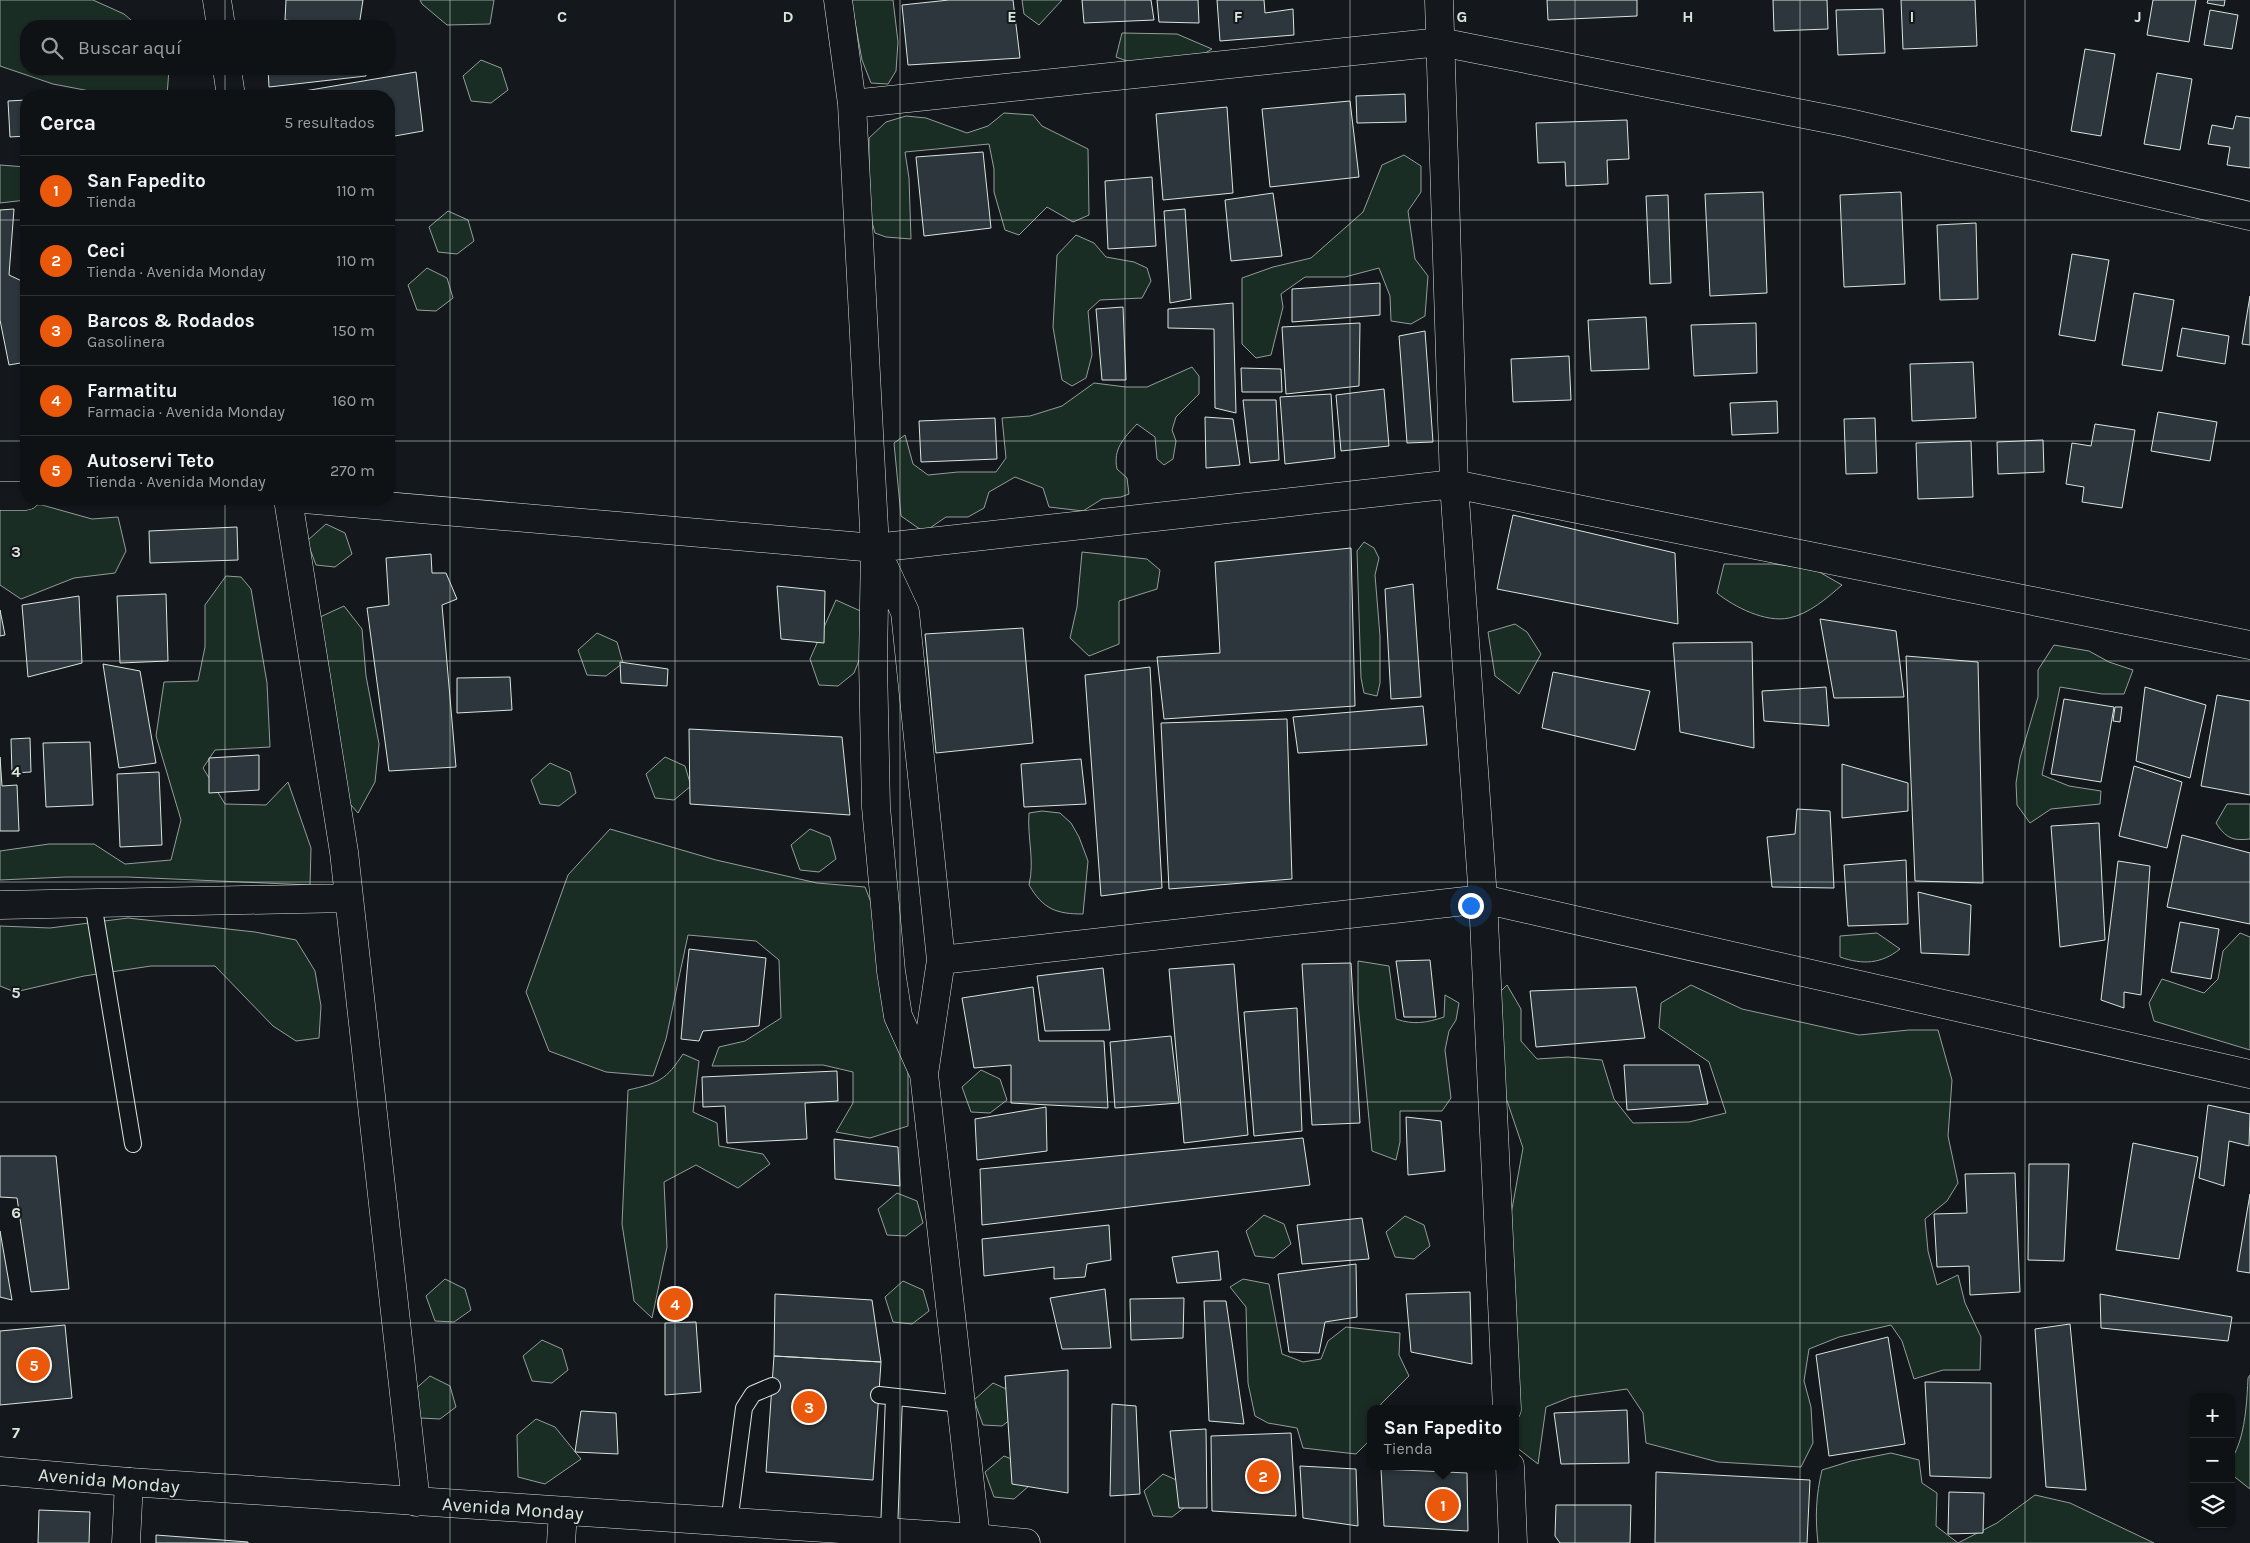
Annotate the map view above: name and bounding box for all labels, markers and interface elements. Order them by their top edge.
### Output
text: C [557,7,567,26]
text: D [783,7,794,26]
text: E [1007,7,1017,26]
text: F [1234,7,1243,26]
text: G [1457,7,1467,26]
text: H [1682,7,1694,26]
text: I [1910,7,1914,26]
text: J [2134,7,2142,26]
search box [20,20,395,75]
icon: search [38,34,66,62]
text: Buscar aquí [78,37,182,59]
text: Cerca [40,111,96,135]
text: 5 resultados [284,113,375,132]
text: San Fapedito [87,170,206,192]
text: 1 [53,181,59,200]
text: 110 m [336,181,375,200]
text: Tienda [87,192,136,211]
text: Ceci [87,240,125,262]
text: 2 [51,251,61,270]
text: 110 m [336,251,375,270]
text: Tienda · Avenida Monday [87,262,266,281]
text: Barcos & Rodados [87,310,255,332]
text: 3 [51,321,61,340]
text: 150 m [332,321,375,340]
text: Gasolinera [87,332,165,351]
text: Farmatitu [87,380,178,402]
text: 4 [51,391,61,410]
text: 160 m [332,391,375,410]
text: Farmacia · Avenida Monday [87,402,285,421]
text: Autoservi Teto [87,450,214,472]
text: 5 [51,461,61,480]
text: 270 m [330,461,375,480]
text: Tienda · Avenida Monday [87,472,266,491]
text: 3 [11,542,21,561]
text: 4 [11,762,21,781]
your location [1458,893,1484,919]
text: 5 [11,983,21,1002]
text: 6 [11,1203,21,1222]
pin: 4 [659,1285,691,1323]
pin: 5 [18,1346,50,1384]
pin: 3 [793,1388,825,1426]
map controls [2190,1393,2235,1528]
button: + [2190,1393,2235,1438]
popup [1367,1405,1519,1470]
text: San Fapedito [1384,1417,1502,1439]
text: 7 [12,1423,20,1442]
button: − [2190,1438,2235,1483]
text: Tienda [1384,1439,1433,1458]
pin: 2 [1247,1457,1279,1495]
street label: Avenida Monday [37,1464,181,1498]
button: layers [2190,1483,2235,1528]
pin: 1 [1427,1486,1459,1524]
street label: Avenida Monday [441,1493,585,1525]

